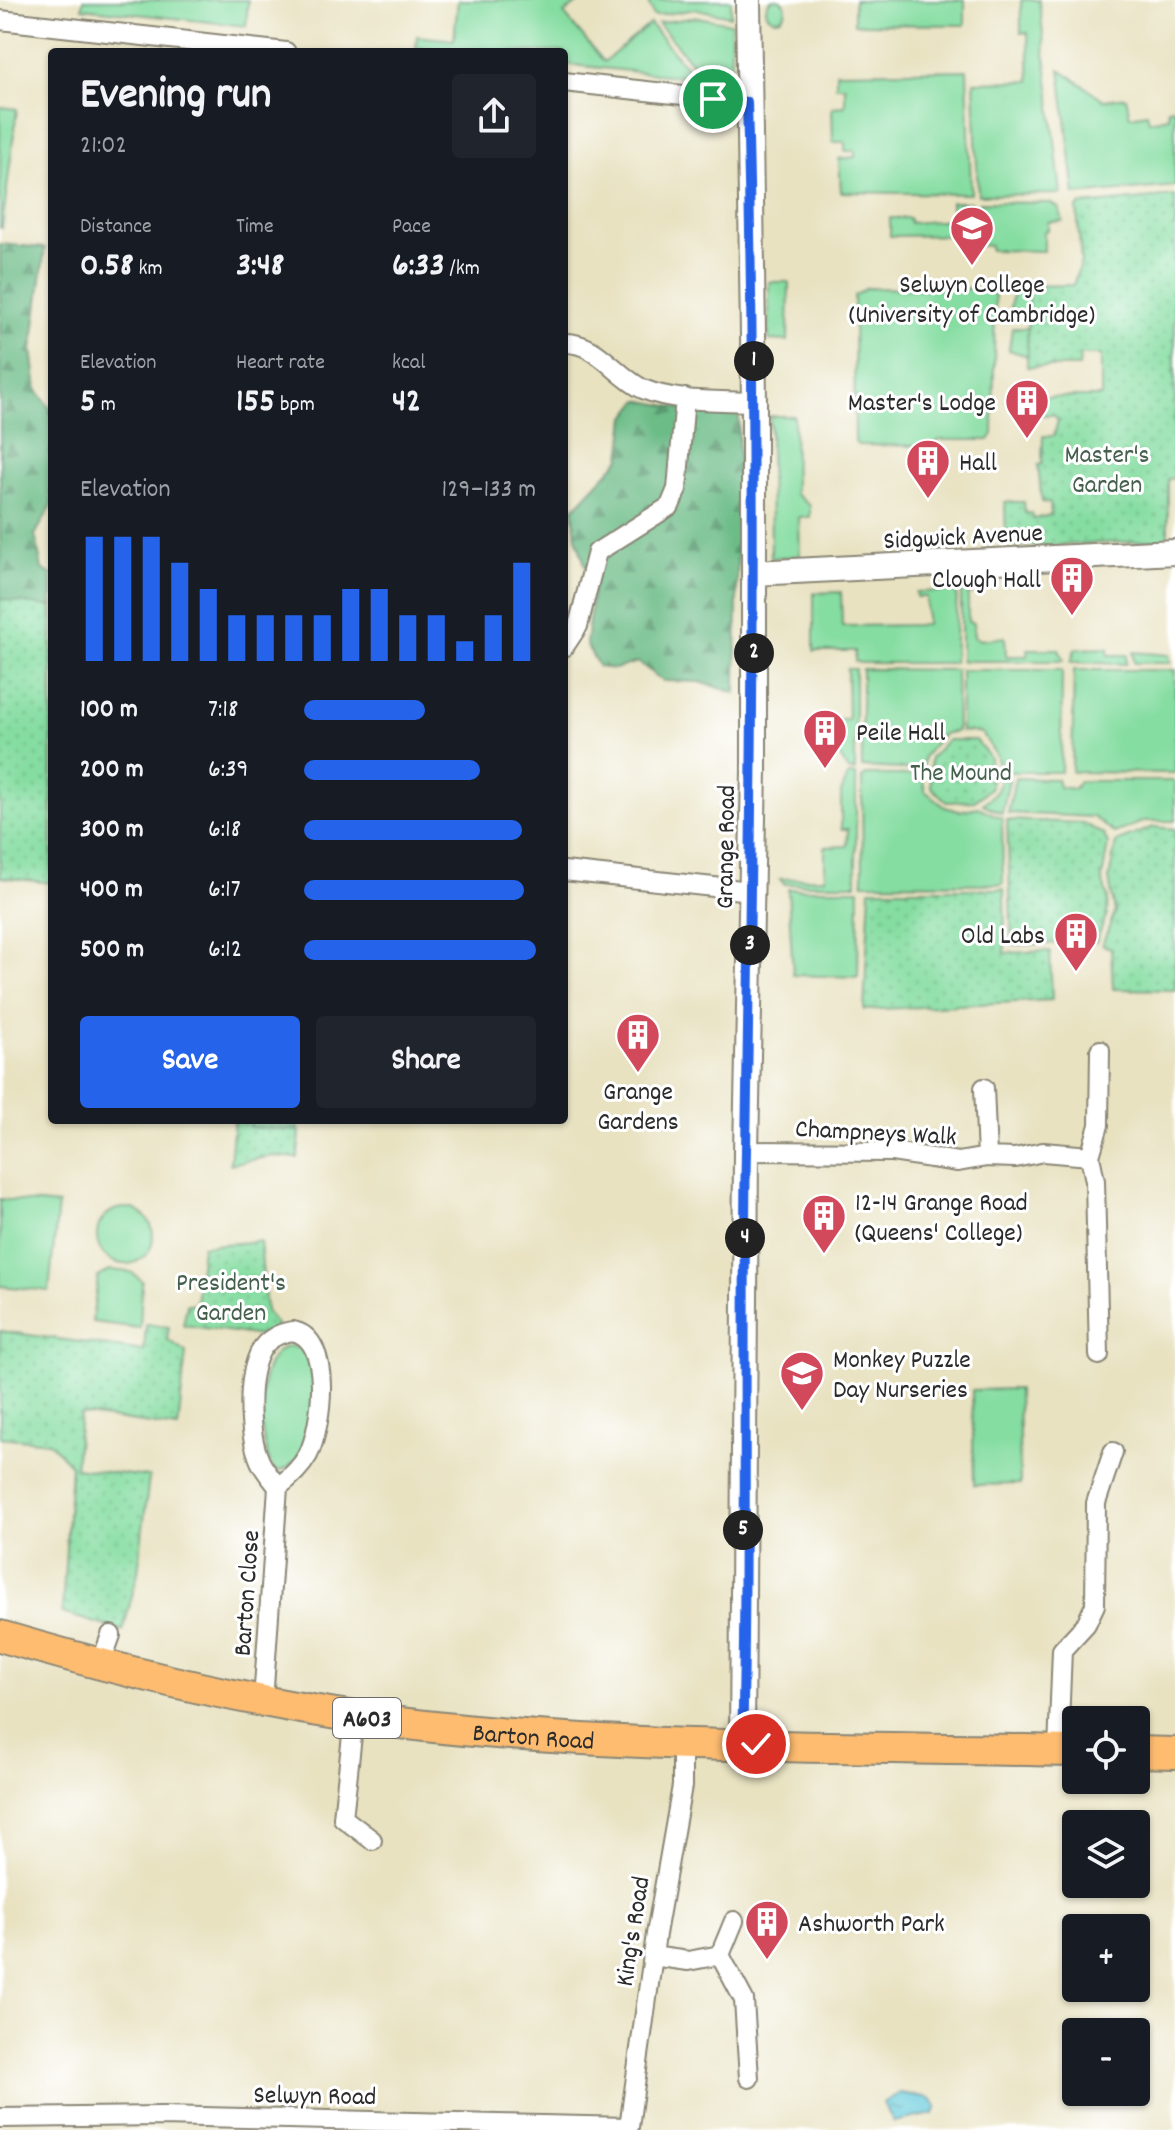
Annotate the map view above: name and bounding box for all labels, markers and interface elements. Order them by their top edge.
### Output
pin [679,65,747,133]
text: Evening run [80,66,271,129]
button: share [452,74,536,158]
icon: arrive [691,77,735,121]
text: 21:02 [80,128,127,165]
school or university icon: Selwyn College (University of Cambridge) [948,204,996,267]
text: Distance [80,212,152,243]
text: Time [236,212,274,243]
text: Pace [392,212,431,243]
text: 0.58 [80,243,134,292]
text: 3:48 [236,243,284,292]
text: 6:33 [392,243,445,292]
text: km [134,254,163,285]
text: /km [445,254,480,285]
place label: Selwyn College (University of Cambridge) [849,268,1095,335]
pin: 1 [734,341,774,381]
text: 1 [752,345,756,376]
text: Elevation [80,348,157,379]
text: Heart rate [236,348,325,379]
text: kcal [392,348,425,379]
building icon: Master's Lodge [1003,377,1051,440]
text: 5 [80,379,96,428]
text: 155 [236,379,275,428]
text: 42 [392,379,421,428]
place label: Master's Lodge [848,386,996,423]
text: m [96,390,116,421]
text: bpm [275,390,315,421]
building icon: Hall [904,437,952,500]
park label: Master's Garden [1064,438,1150,505]
place label: Hall [959,446,997,483]
text: Elevation [80,472,170,509]
text: 129–133 m [442,472,536,509]
street label: Sidgwick Avenue [883,516,1044,561]
building icon: Clough Hall [1048,554,1096,617]
place label: Clough Hall [932,563,1041,600]
pin: 2 [734,633,774,673]
text: 2 [749,637,759,668]
text: 100 m [80,692,138,729]
text: 7:18 [208,692,238,729]
building icon: Peile Hall [801,707,849,770]
place label: Peile Hall [856,716,945,753]
text: 200 m [80,752,144,789]
text: 6:39 [208,752,249,789]
park label: The Mound [910,756,1012,793]
street label: Grange Road [708,785,747,910]
text: 300 m [80,812,144,849]
text: 6:18 [208,812,241,849]
text: 400 m [80,872,143,909]
text: 6:17 [208,872,241,909]
building icon: Old Labs [1052,910,1100,973]
place label: Old Labs [961,919,1045,956]
pin: 3 [730,925,770,965]
text: 3 [745,929,755,960]
text: 500 m [80,932,144,969]
text: 6:12 [208,932,242,969]
building icon: Grange Gardens [614,1011,662,1074]
button: Save [80,1016,300,1108]
button: Share [316,1016,536,1108]
place label: Grange Gardens [597,1075,679,1142]
street label: Champneys Walk [794,1112,958,1157]
place label: 12-14 Grange Road (Queens' College) [855,1186,1028,1253]
building icon: 12-14 Grange Road (Queens' College) [800,1192,848,1255]
pin: 4 [725,1218,765,1258]
text: 4 [740,1222,750,1253]
park label: President's Garden [176,1266,286,1333]
place label: Monkey Puzzle Day Nurseries [833,1343,971,1410]
school or university icon: Monkey Puzzle Day Nurseries [778,1349,826,1412]
pin: 5 [723,1510,763,1550]
text: 5 [738,1514,748,1545]
street label: Barton Close [226,1529,271,1658]
road number: A603 [333,1698,401,1738]
map controls [1062,1706,1150,2106]
button: locate [1062,1706,1150,1794]
pin [722,1710,790,1778]
street label: Barton Road [471,1716,595,1762]
icon: check [734,1722,778,1766]
button: layers [1062,1810,1150,1898]
street label: King's Road [608,1874,661,1989]
building icon: Ashworth Park [743,1898,791,1961]
place label: Ashworth Park [798,1907,945,1944]
button: + [1062,1914,1150,2002]
button: − [1062,2018,1150,2106]
street label: Selwyn Road [253,2078,377,2117]

